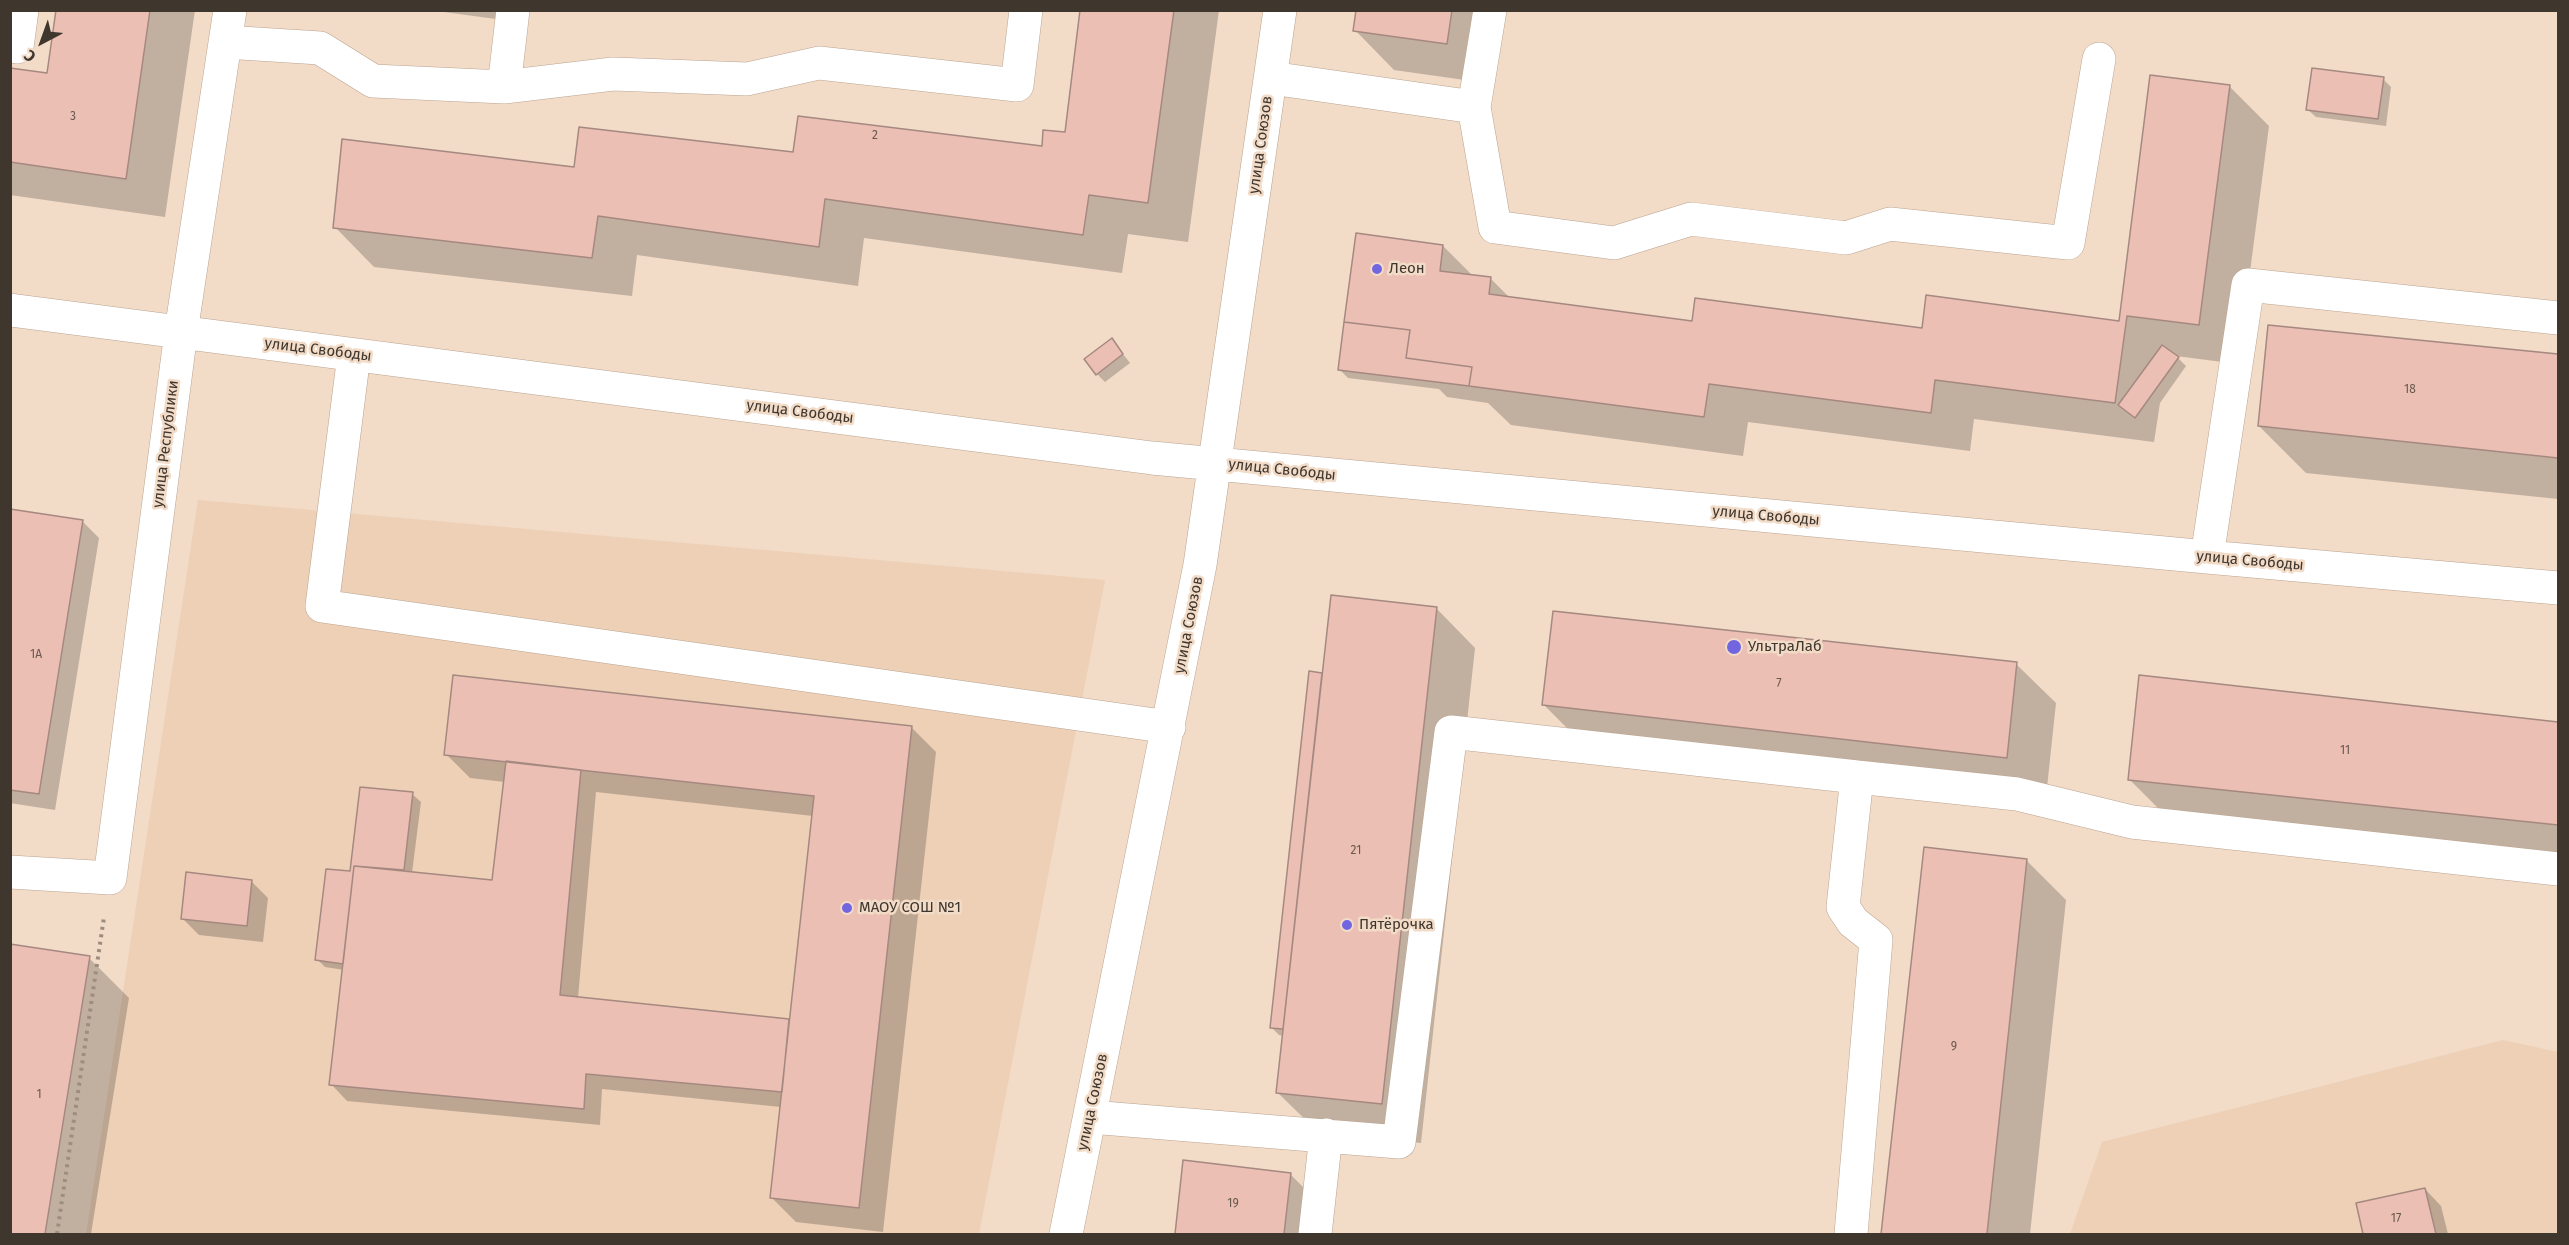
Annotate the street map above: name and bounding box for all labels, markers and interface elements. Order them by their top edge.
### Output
north arrow [12,12,72,72]
text: С [20,46,40,66]
street label: улица Союзов [1245,95,1277,195]
house number: 3 [70,110,76,124]
house number: 2 [872,129,878,143]
place label: Леон [1389,260,1425,278]
marker: Леон [1370,262,1384,276]
street label: улица Свободы [263,334,373,366]
street label: улица Республики [149,379,183,509]
house number: 18 [2404,383,2416,397]
street label: улица Свободы [745,396,855,428]
street label: улица Свободы [1227,455,1337,485]
street label: улица Свободы [1712,502,1820,530]
street label: улица Свободы [2196,547,2304,575]
street label: улица Союзов [1171,575,1207,675]
marker: УльтраЛаб [1725,638,1743,656]
place label: УльтраЛаб [1748,638,1822,656]
house number: 1А [30,648,42,662]
house number: 7 [1776,677,1782,691]
house number: 11 [2340,744,2350,758]
house number: 21 [1351,844,1361,858]
place label: МАОУ СОШ №1 [859,899,961,917]
marker: МАОУ СОШ №1 [840,901,854,915]
place label: Пятёрочка [1359,916,1434,934]
marker: Пятёрочка [1340,918,1354,932]
house number: 9 [1951,1040,1957,1054]
street label: улица Союзов [1074,1052,1112,1152]
house number: 1 [36,1088,42,1102]
house number: 19 [1227,1197,1239,1211]
house number: 17 [2391,1212,2401,1226]

